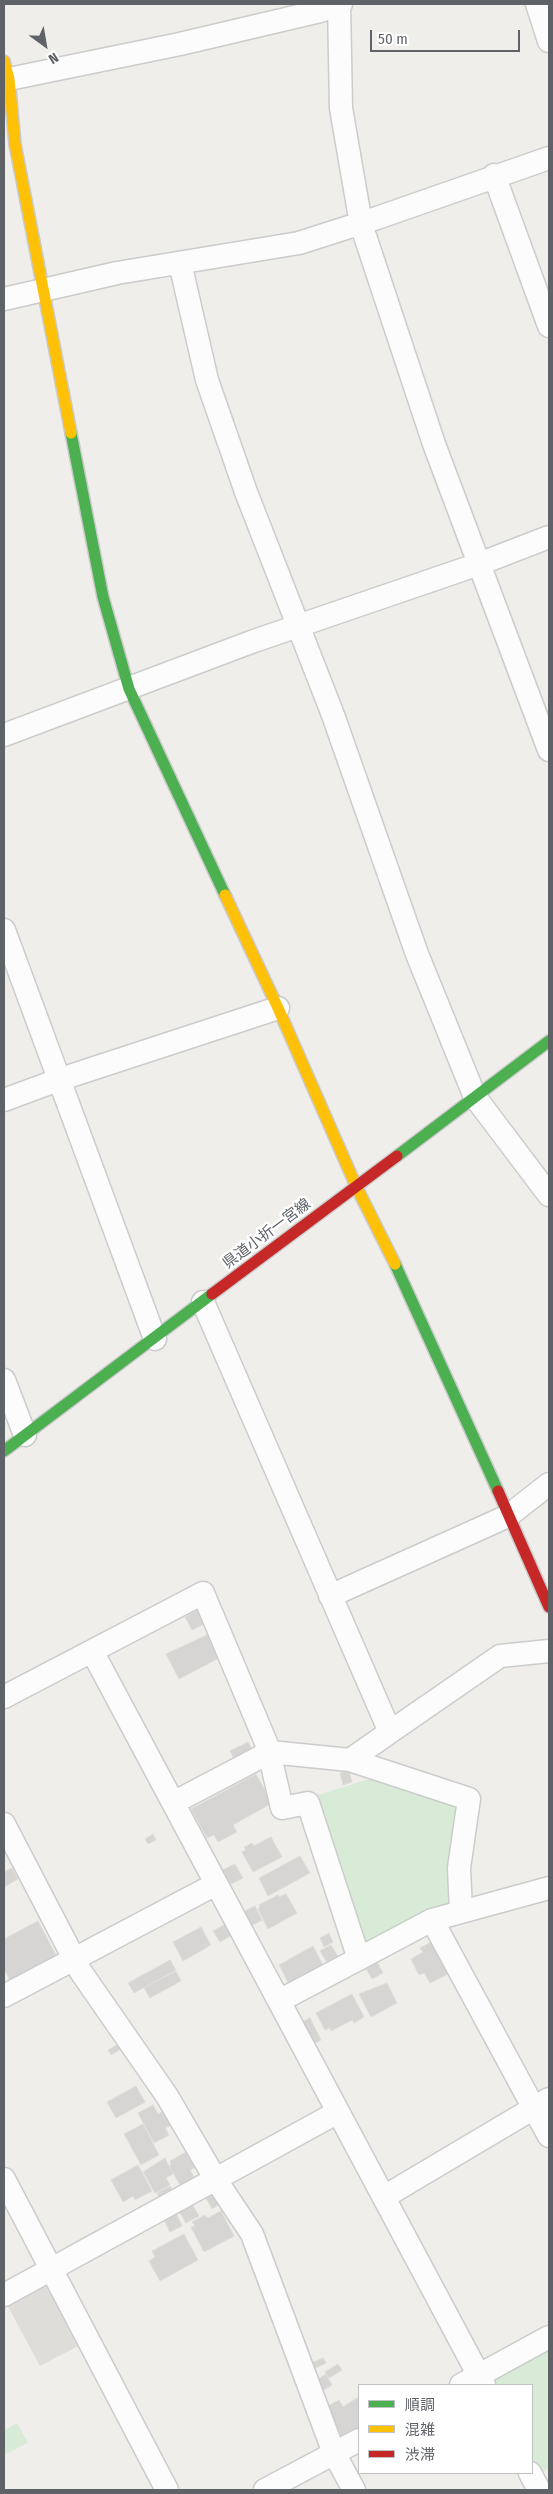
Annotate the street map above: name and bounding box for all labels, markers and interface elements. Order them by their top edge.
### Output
north arrow [20,20,70,70]
scale bar [373,20,523,52]
text: 50 m [378,30,408,48]
text: N [45,49,61,68]
street label: 県道小折一宮線 [220,1195,314,1273]
legend [358,2384,533,2474]
text: 順調 [405,2396,435,2414]
text: 混雑 [405,2421,435,2439]
text: 渋滞 [405,2446,435,2464]

